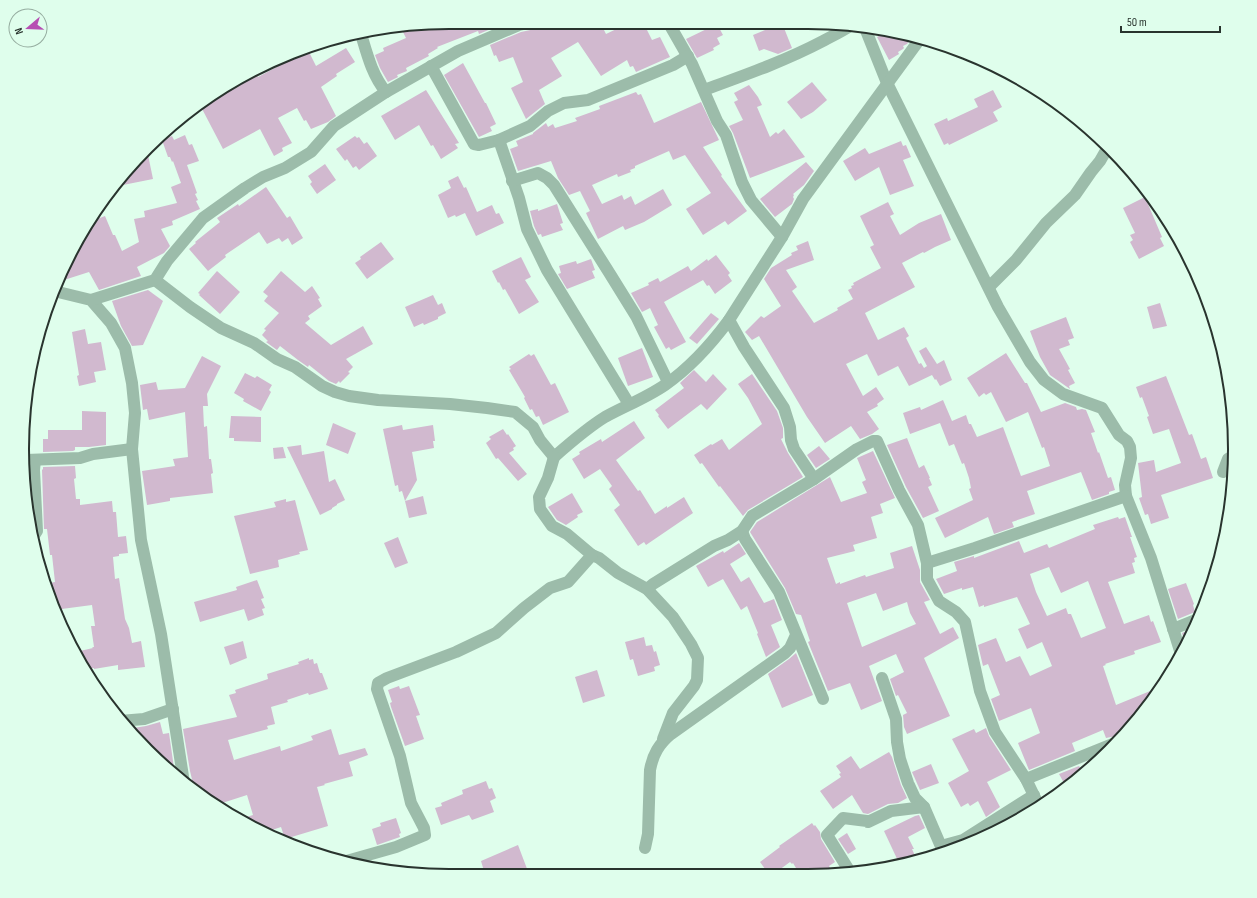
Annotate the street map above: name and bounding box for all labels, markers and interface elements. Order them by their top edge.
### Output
north arrow [8,8,48,48]
scale bar [1121,8,1220,34]
text: 50 m [1127,15,1147,30]
text: N [12,26,26,36]

